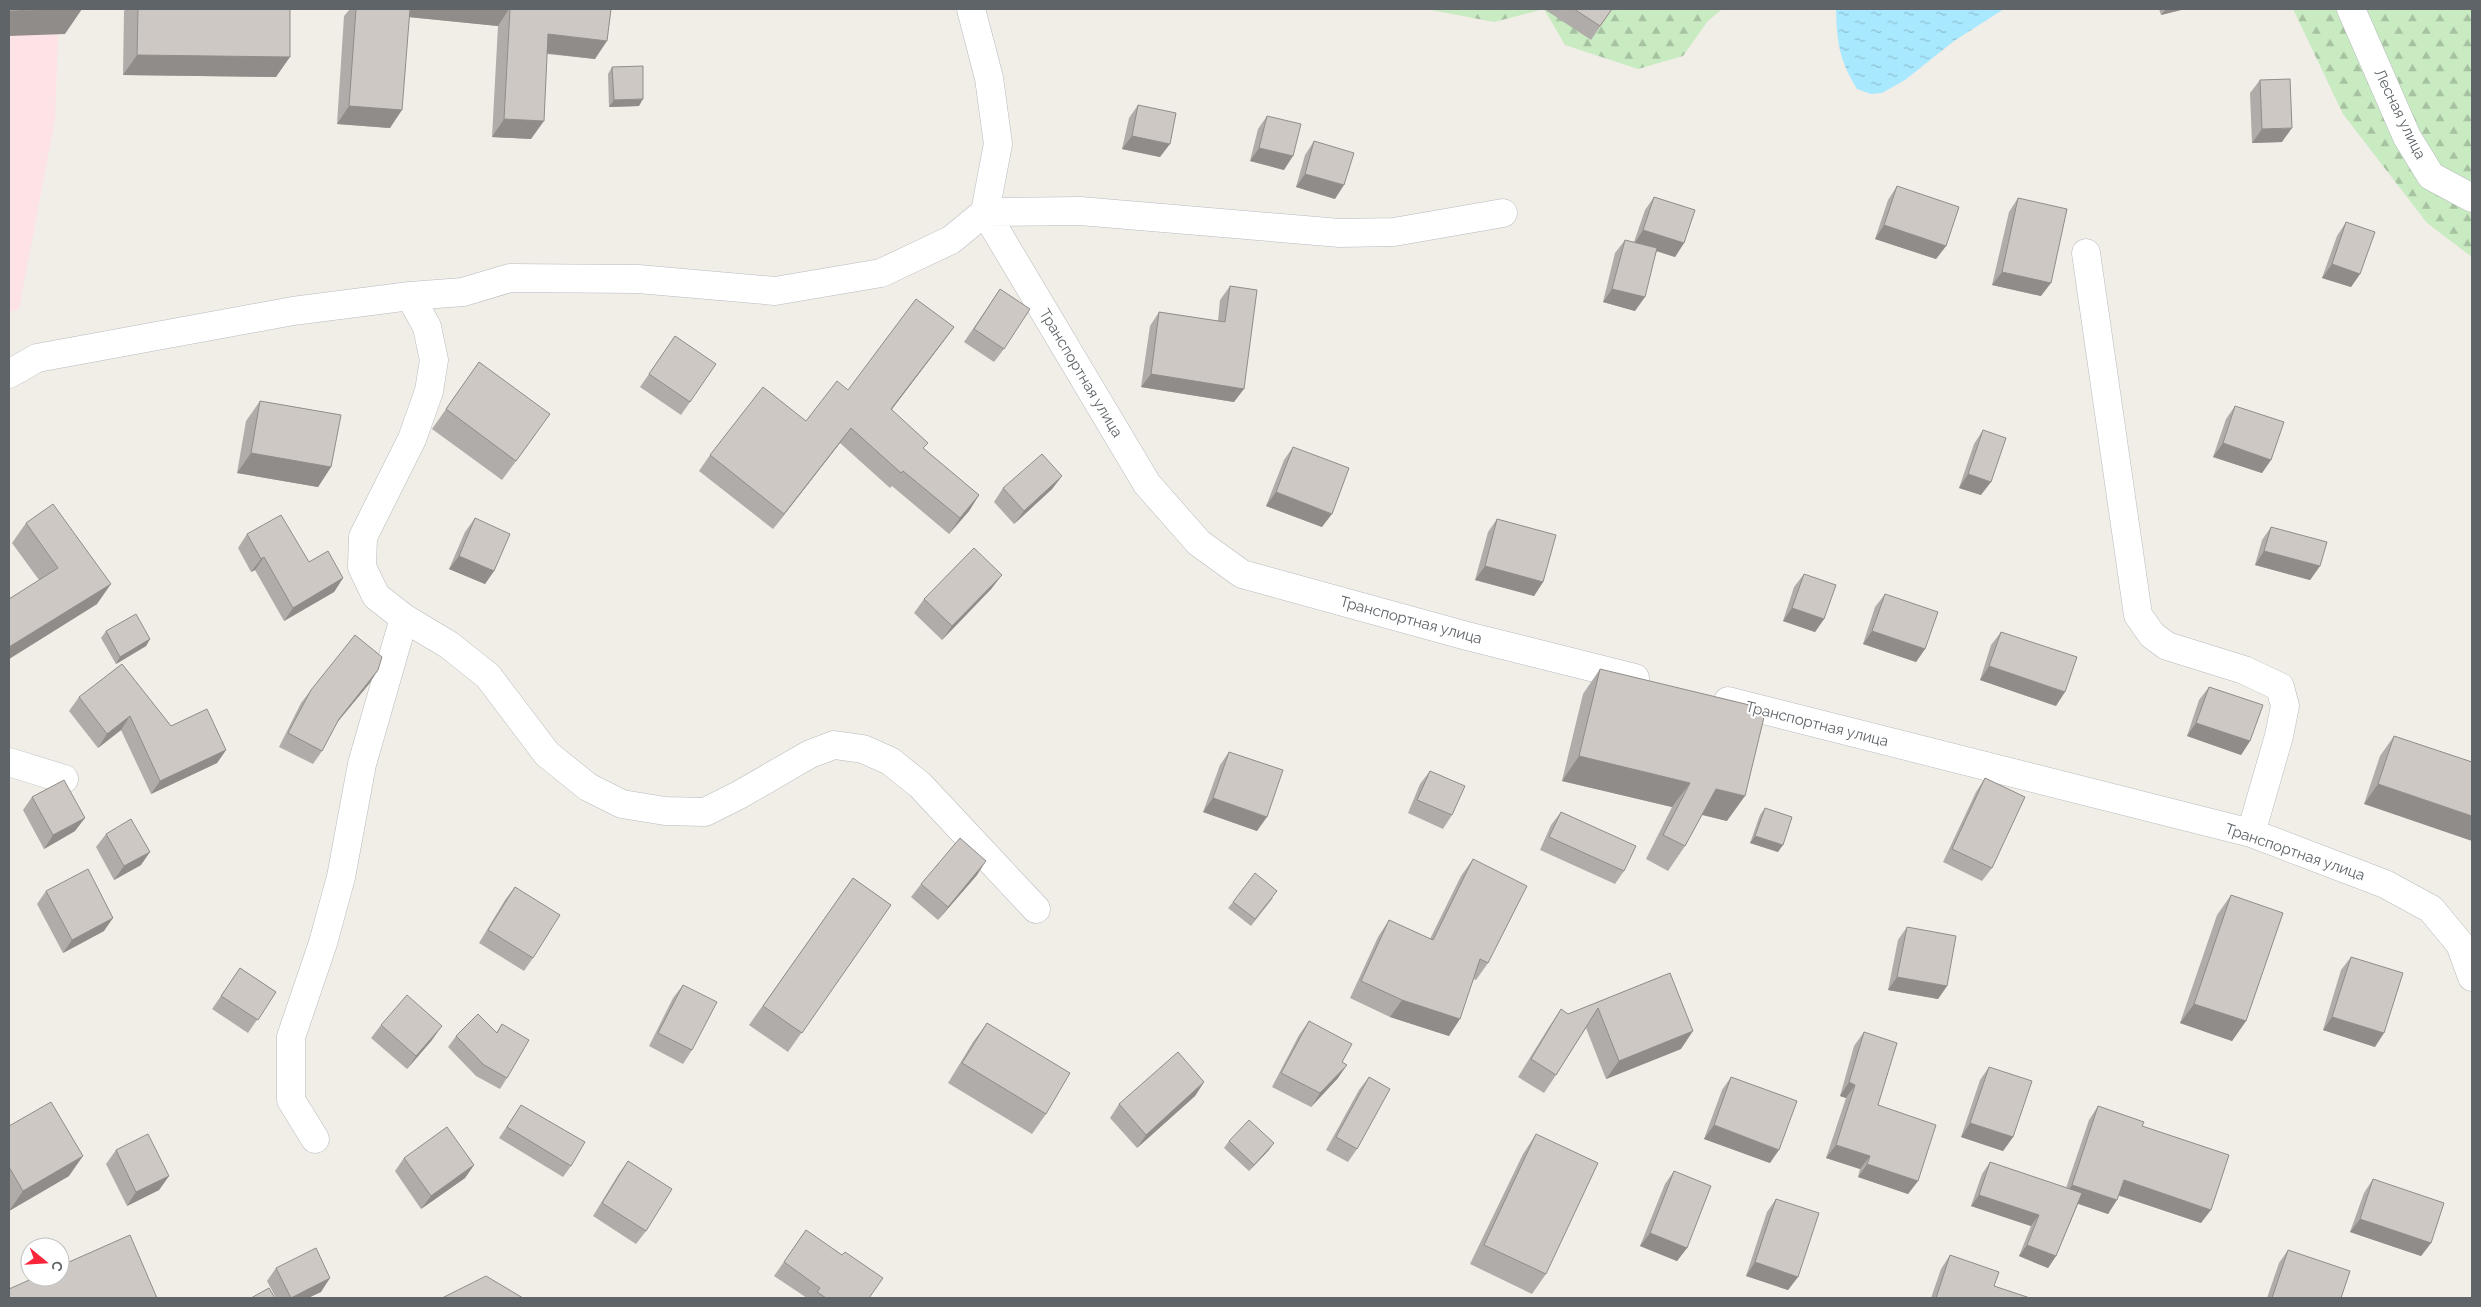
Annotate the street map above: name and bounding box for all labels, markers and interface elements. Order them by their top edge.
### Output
street label: Лесная улица [2370,66,2430,162]
street label: Транспортная улица [1036,306,1126,440]
street label: Транспортная улица [1338,592,1484,648]
street label: Транспортная улица [1744,698,1890,750]
street label: Транспортная улица [2223,820,2367,884]
north arrow [20,1237,70,1287]
text: С [48,1259,66,1273]

